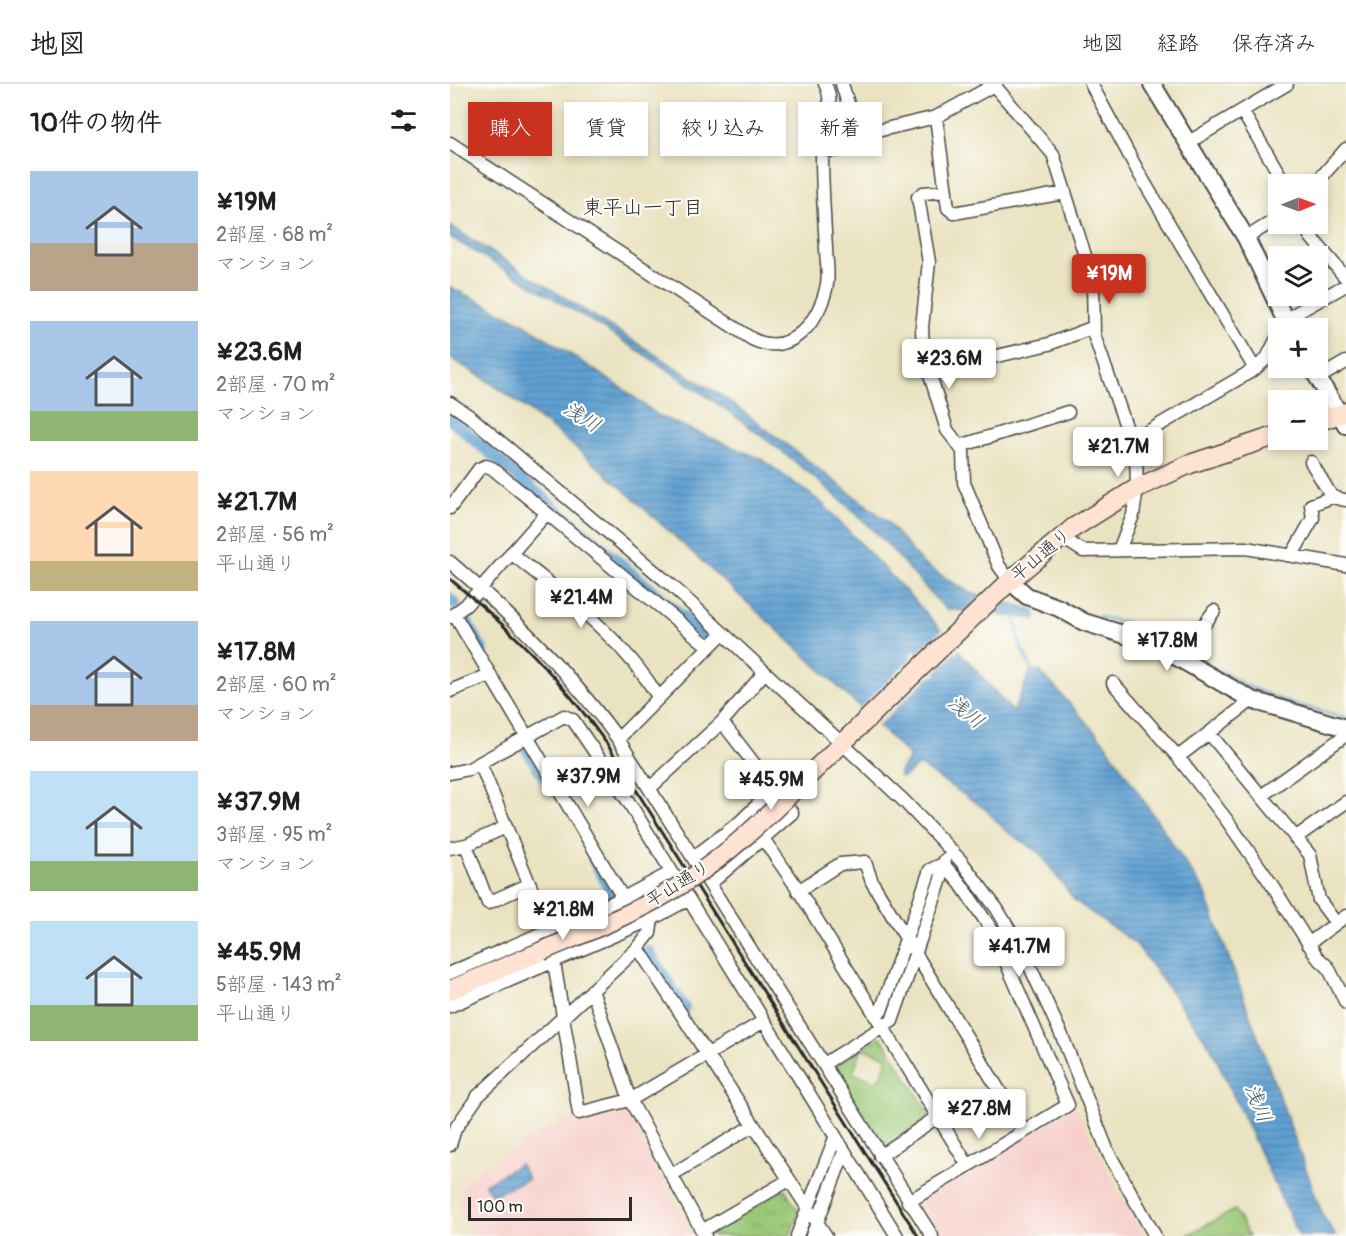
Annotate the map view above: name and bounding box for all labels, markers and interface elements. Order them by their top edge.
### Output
text: 地図 [30,27,86,62]
text: 地図 [1082,30,1124,57]
text: 経路 [1157,30,1199,57]
text: 保存済み [1232,30,1316,57]
chip: 購入 [468,102,552,156]
chip: 賃貸 [564,102,648,156]
chip: 絞り込み [660,102,786,156]
chip: 新着 [798,102,882,156]
icon: filters [387,104,420,137]
text: 10件の物件 [30,107,162,139]
north arrow [1268,174,1328,234]
map controls [1268,174,1328,450]
text: ¥19M [216,186,276,218]
icon: home [78,195,150,267]
district label: 東平山一丁目 [583,195,703,220]
text: 2部屋 · 68 m² [216,222,333,247]
button: layers [1268,246,1328,306]
text: マンション [216,251,315,276]
pin: ¥19M [1073,254,1145,305]
text: ¥19M [1086,261,1132,286]
button: + [1268,318,1328,378]
text: ¥23.6M [216,336,302,368]
pin: ¥23.6M [900,339,998,390]
icon: home [78,345,150,417]
text: ¥23.6M [916,346,982,371]
text: 2部屋 · 70 m² [216,372,336,397]
button: − [1268,390,1328,450]
water label: 浅川 [558,396,606,438]
text: マンション [216,401,315,426]
pin: ¥21.7M [1069,427,1167,478]
text: ¥21.7M [1087,434,1149,459]
text: ¥21.7M [216,486,297,518]
icon: home [78,495,150,567]
text: 2部屋 · 56 m² [216,522,334,547]
street label: 平山通り [1006,523,1076,587]
text: 平山通り [216,551,296,576]
pin: ¥21.4M [532,578,630,629]
text: ¥21.4M [549,585,613,610]
pin: ¥17.8M [1118,621,1216,672]
text: ¥17.8M [1136,628,1198,653]
text: ¥17.8M [216,636,295,668]
icon: home [78,645,150,717]
text: 2部屋 · 60 m² [216,672,337,697]
water label: 浅川 [943,690,989,734]
text: マンション [216,701,315,726]
pin: ¥37.9M [539,757,637,808]
pin: ¥45.9M [722,760,820,811]
text: ¥37.9M [556,764,620,789]
text: ¥45.9M [738,767,804,792]
text: ¥37.9M [216,786,300,818]
icon: home [78,795,150,867]
text: 3部屋 · 95 m² [216,822,332,847]
text: マンション [216,851,315,876]
street label: 平山通り [641,855,715,913]
pin: ¥21.8M [514,890,612,941]
text: ¥21.8M [532,897,594,922]
pin: ¥41.7M [970,927,1068,978]
text: ¥41.7M [988,934,1050,959]
text: ¥45.9M [216,936,301,968]
icon: home [78,945,150,1017]
text: 5部屋 · 143 m² [216,972,342,997]
text: 平山通り [216,1001,296,1026]
water label: 浅川 [1239,1080,1277,1126]
pin: ¥27.8M [930,1089,1028,1140]
text: ¥27.8M [947,1096,1011,1121]
scale bar [468,1194,632,1222]
text: 100 m [477,1197,523,1217]

